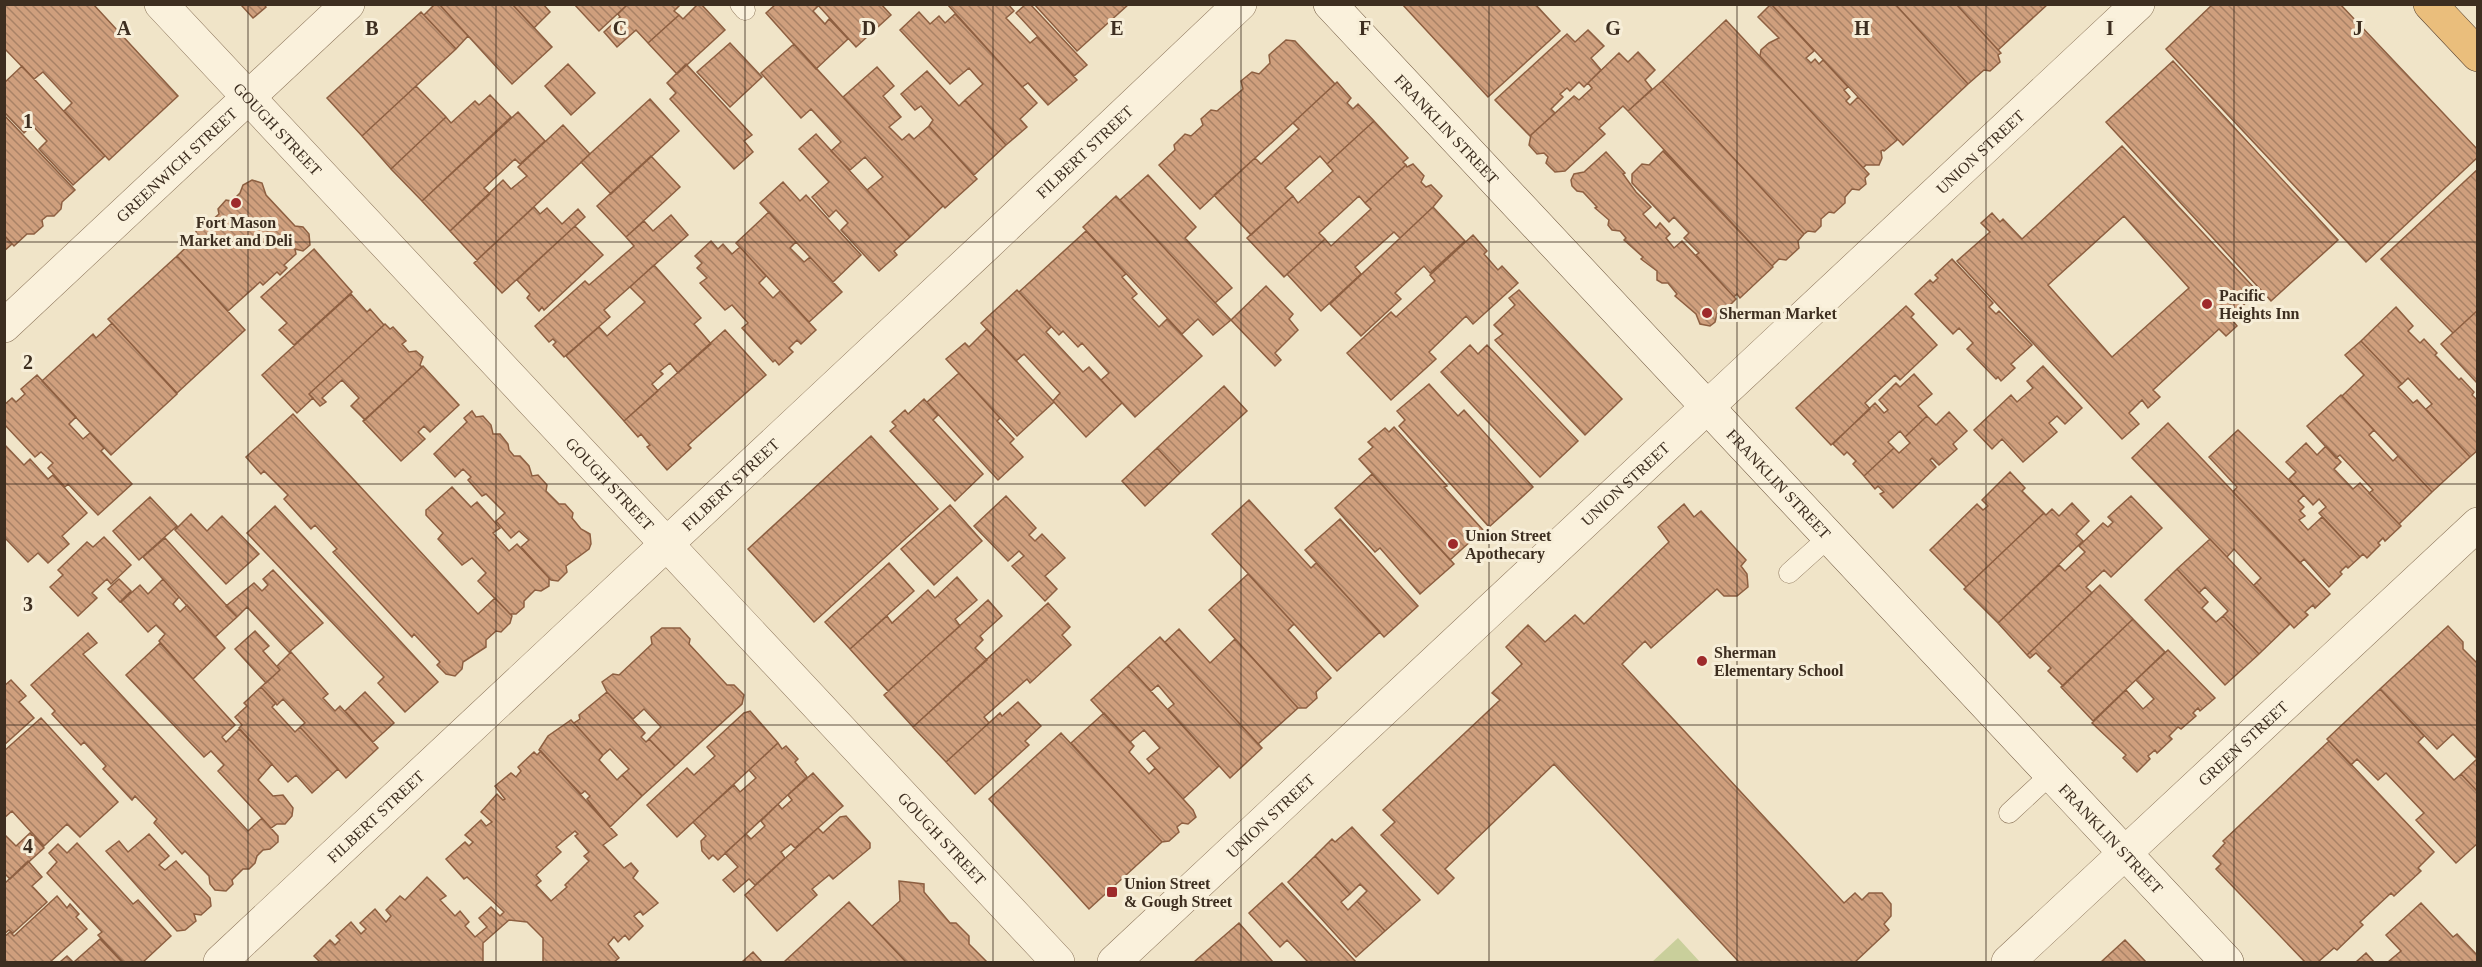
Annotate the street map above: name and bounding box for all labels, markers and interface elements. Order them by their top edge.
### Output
text: A [117,17,132,39]
text: B [365,17,379,39]
text: C [613,17,627,39]
text: D [862,17,876,39]
text: E [1110,17,1124,39]
text: F [1359,17,1371,39]
text: G [1605,17,1621,39]
text: H [1854,17,1870,39]
text: I [2106,17,2114,39]
text: J [2353,17,2363,39]
street label: FRANKLIN STREET [1391,71,1502,188]
street label: GOUGH STREET [230,79,325,179]
street label: FILBERT STREET [1033,102,1137,202]
street label: GREENWICH STREET [113,104,241,226]
street label: UNION STREET [1933,107,2028,197]
text: 1 [23,110,33,132]
marker: Fort Mason Market and Deli [229,196,243,210]
place label: Fort Mason Market and Deli [180,214,293,249]
place label: Pacific Heights Inn [2219,287,2300,323]
marker: Pacific Heights Inn [2200,297,2214,311]
place label: Sherman Market [1719,305,1837,322]
marker: Sherman Market [1700,306,1714,320]
text: 2 [23,351,33,373]
street label: FRANKLIN STREET [1723,426,1834,542]
street label: GOUGH STREET [562,434,657,534]
street label: FILBERT STREET [679,435,783,534]
street label: UNION STREET [1578,439,1673,529]
place label: Union Street Apothecary [1465,527,1552,563]
marker: Union Street Apothecary [1446,537,1460,551]
text: 3 [23,593,33,615]
place label: Sherman Elementary School [1714,644,1844,680]
marker: Sherman Elementary School [1695,654,1709,668]
street label: GREEN STREET [2195,698,2292,789]
street label: FILBERT STREET [324,767,428,866]
street label: UNION STREET [1223,771,1318,861]
street label: FRANKLIN STREET [2056,780,2166,897]
street label: GOUGH STREET [894,789,989,889]
text: 4 [23,835,33,857]
place label: Union Street & Gough Street [1124,875,1233,911]
marker: Union Street & Gough Street [1105,885,1119,899]

